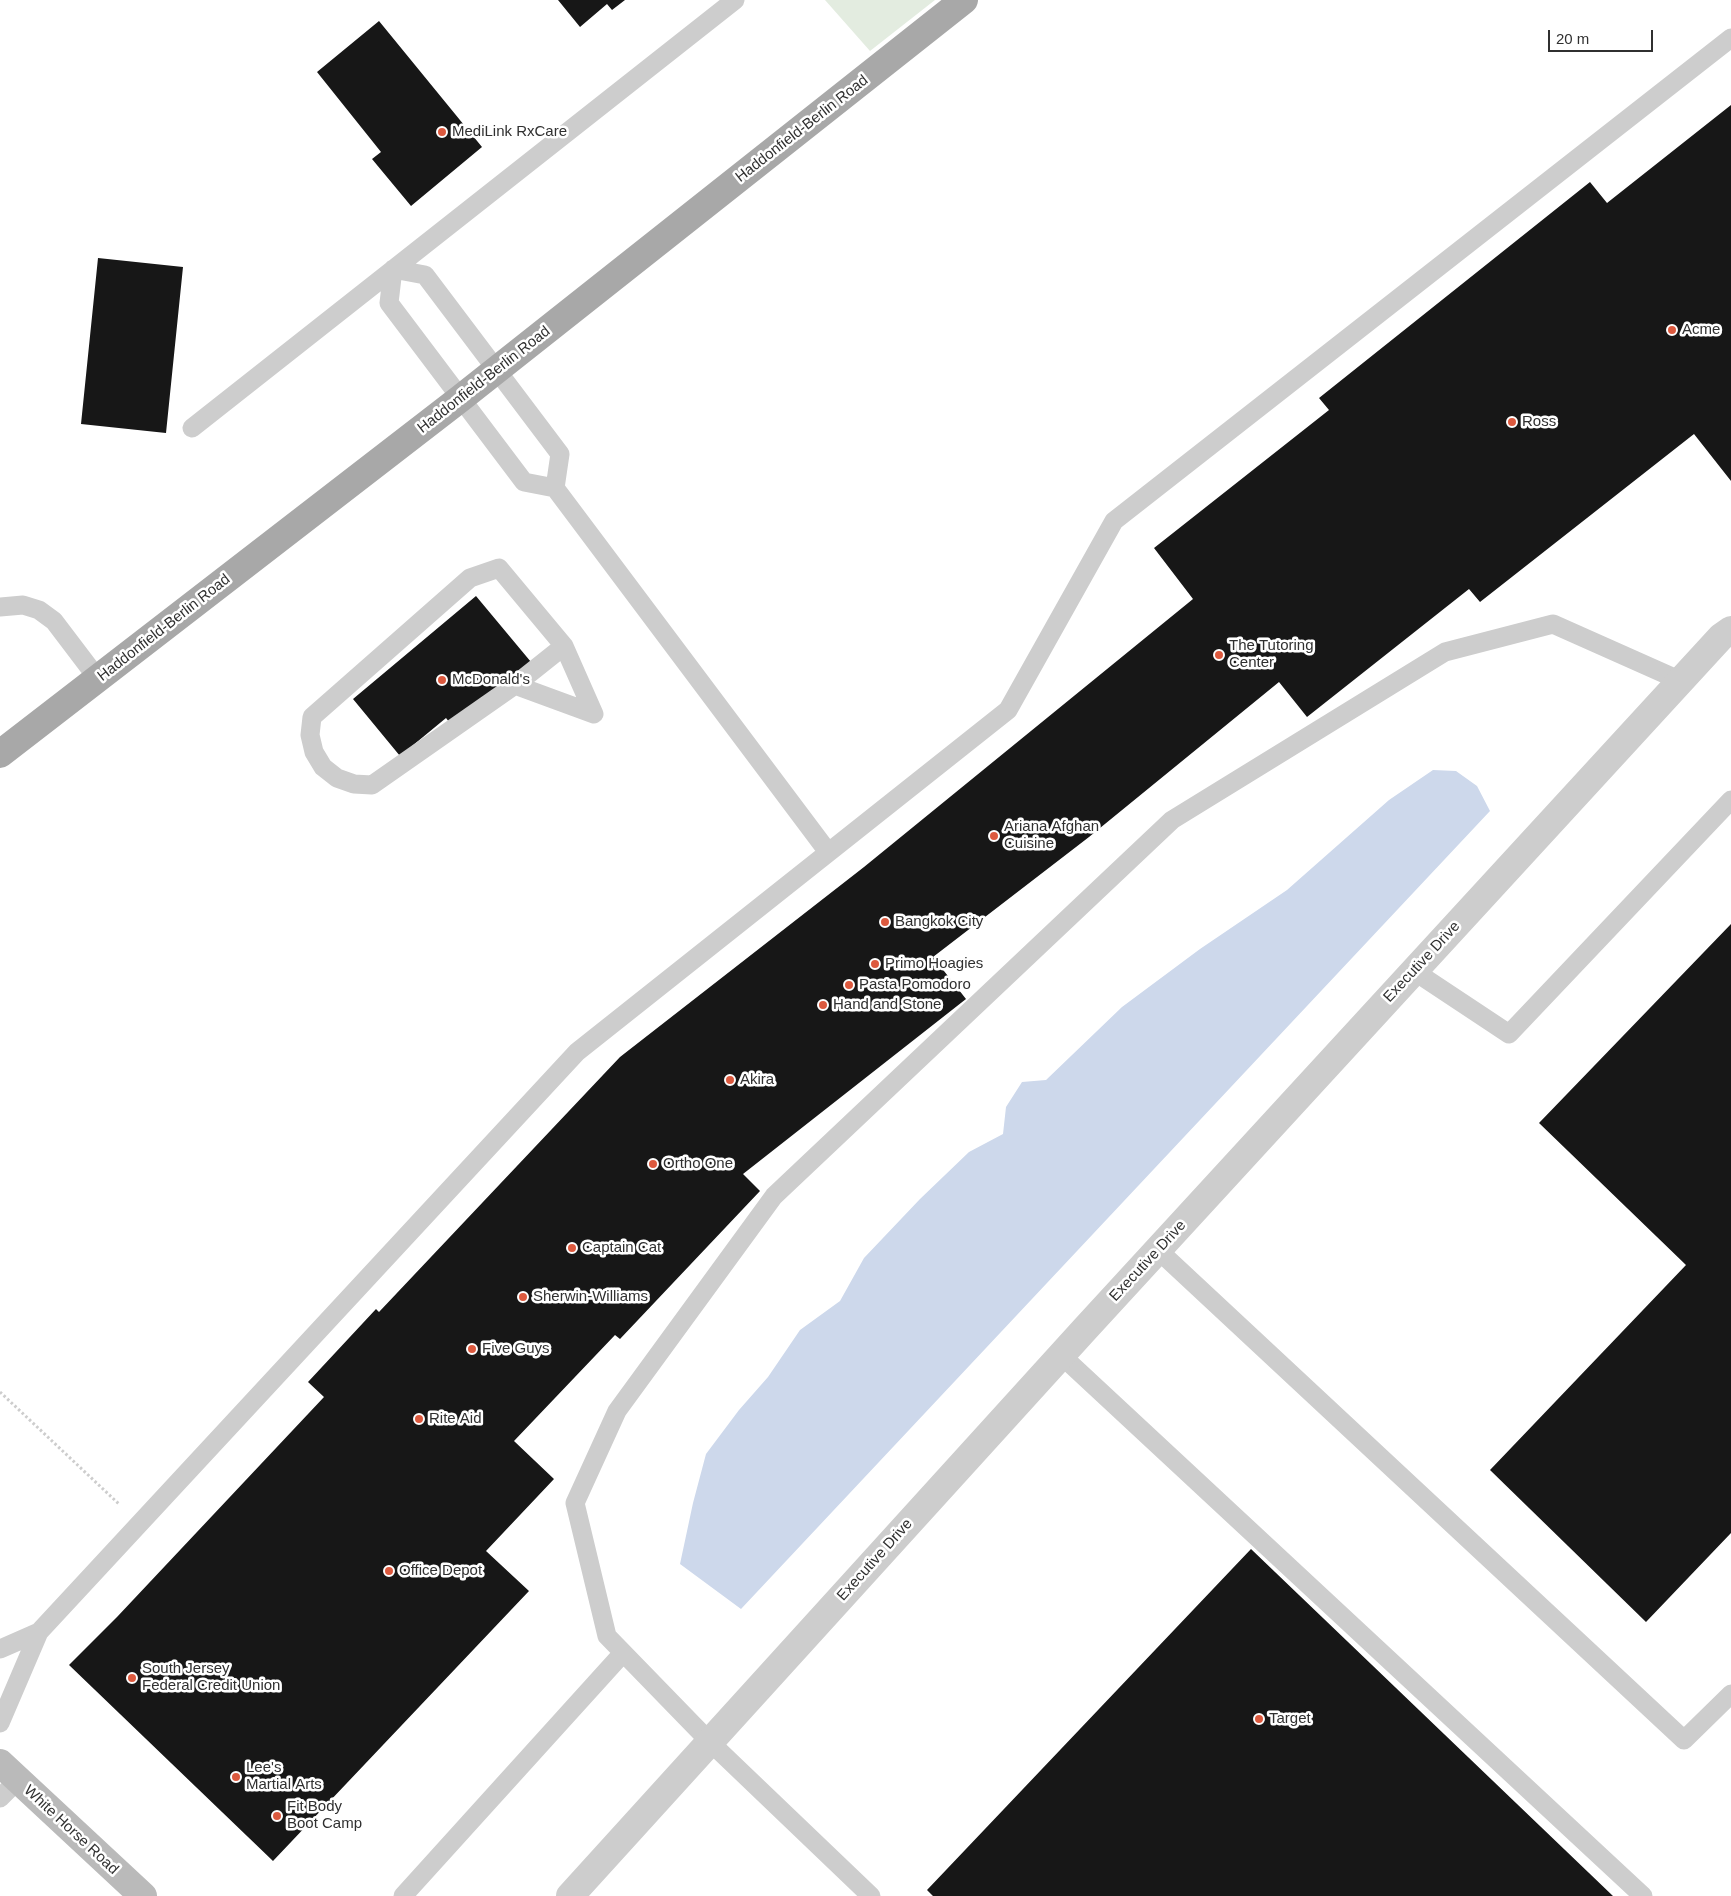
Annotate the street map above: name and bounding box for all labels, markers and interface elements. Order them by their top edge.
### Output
scale bar [1551,20,1656,52]
text: 20 m [1556,30,1589,47]
street label: Haddonfield-Berlin Road [732,72,872,186]
place label: MediLink RxCare [452,123,567,141]
marker: MediLink RxCare [436,126,448,138]
place label: Acme [1682,321,1720,339]
street label: Haddonfield-Berlin Road [414,323,554,437]
marker: Acme [1666,324,1678,336]
place label: Ross [1522,413,1556,431]
marker: Ross [1506,416,1518,428]
street label: Haddonfield-Berlin Road [94,571,234,685]
place label: The Tutoring Center [1229,637,1313,672]
marker: The Tutoring Center [1213,649,1225,661]
place label: McDonald's [452,671,530,689]
marker: McDonald's [436,674,448,686]
place label: Ariana Afghan Cuisine [1004,818,1099,853]
marker: Ariana Afghan Cuisine [988,830,1000,842]
place label: Bangkok City [895,913,983,931]
marker: Bangkok City [879,916,891,928]
street label: Executive Drive [1380,918,1464,1006]
place label: Primo Hoagies [885,955,983,973]
marker: Primo Hoagies [869,958,881,970]
place label: Pasta Pomodoro [859,976,971,994]
marker: Pasta Pomodoro [843,979,855,991]
place label: Hand and Stone [833,996,941,1014]
marker: Hand and Stone [817,999,829,1011]
place label: Akira [740,1071,774,1089]
marker: Akira [724,1074,736,1086]
place label: Ortho One [663,1155,733,1173]
marker: Ortho One [647,1158,659,1170]
street label: Executive Drive [1106,1217,1190,1305]
place label: Captain Cat [582,1239,661,1257]
marker: Captain Cat [566,1242,578,1254]
place label: Sherwin-Williams [533,1288,648,1306]
marker: Sherwin-Williams [517,1291,529,1303]
place label: Five Guys [482,1340,550,1358]
marker: Five Guys [466,1343,478,1355]
place label: Rite Aid [429,1410,482,1428]
marker: Rite Aid [413,1413,425,1425]
street label: Executive Drive [833,1515,917,1605]
place label: Office Depot [399,1562,482,1580]
marker: Office Depot [383,1565,395,1577]
place label: South Jersey Federal Credit Union [142,1660,280,1695]
marker: South Jersey Federal Credit Union [126,1672,138,1684]
place label: Target [1269,1710,1311,1728]
marker: Target [1253,1713,1265,1725]
place label: Lee's Martial Arts [246,1759,322,1794]
marker: Lee's Martial Arts [230,1771,242,1783]
street label: White Horse Road [20,1782,122,1878]
place label: Fit Body Boot Camp [287,1798,362,1833]
marker: Fit Body Boot Camp [271,1810,283,1822]

